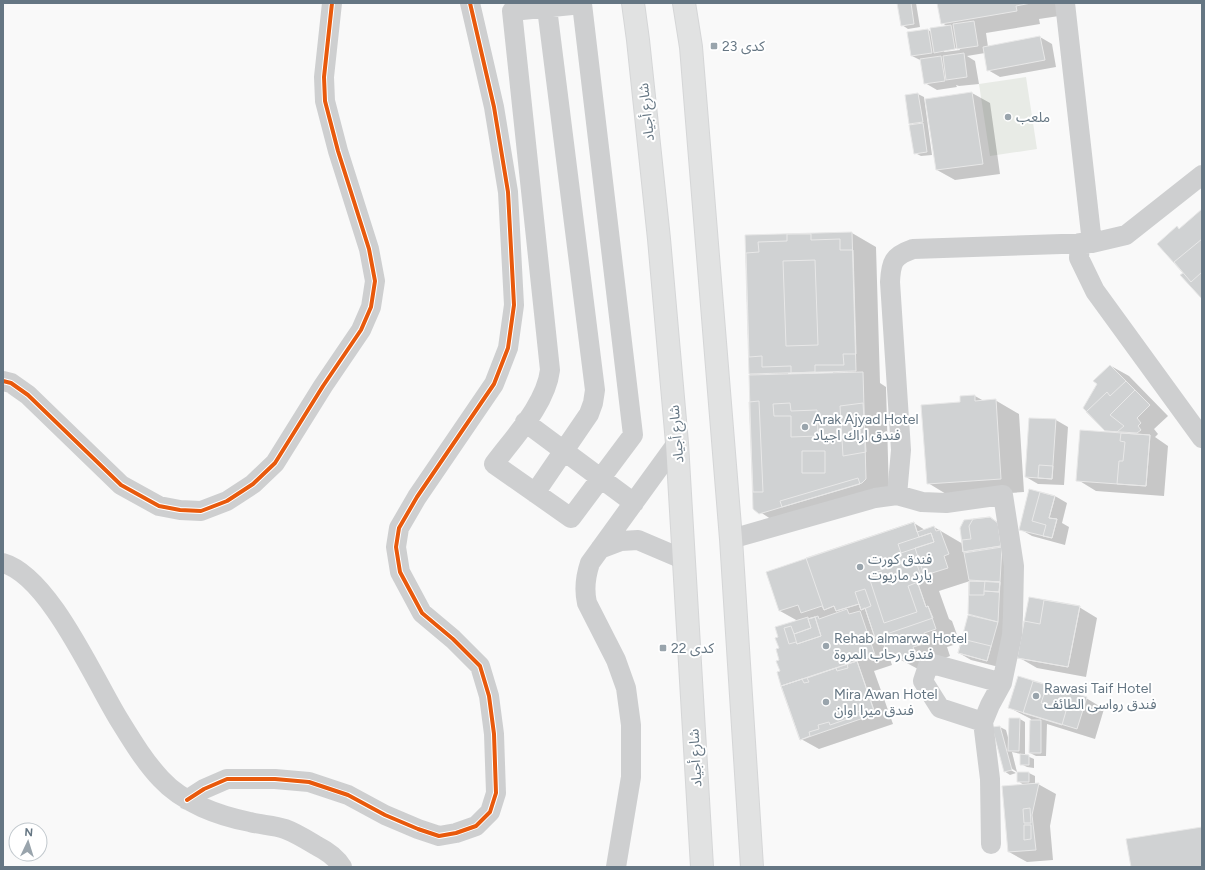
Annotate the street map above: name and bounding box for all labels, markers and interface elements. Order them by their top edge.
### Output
place label: كدى 23 [722,38,765,55]
marker: كدى 23 [709,41,719,51]
street label: شارع أجياد [634,82,660,142]
place label: ملعب [1016,109,1050,126]
marker: ملعب [1003,112,1013,122]
street label: شارع أجياد [665,404,689,464]
place label: Arak Ajyad Hotel فندق اراك اجياد [813,411,918,444]
marker: Arak Ajyad Hotel فندق اراك اجياد [800,422,810,432]
place label: فندق كورت يارد ماريوت [868,551,932,584]
marker: فندق كورت يارد ماريوت [855,562,865,572]
place label: Rehab almarwa Hotel فندق رحاب المروة [834,630,967,663]
place label: كدى 22 [671,640,714,657]
marker: Rehab almarwa Hotel فندق رحاب المروة [821,641,831,651]
marker: كدى 22 [658,643,668,653]
place label: Rawasi Taif Hotel فندق رواسى الطائف [1044,680,1156,713]
place label: Mira Awan Hotel فندق ميرا اوان [834,686,938,719]
marker: Rawasi Taif Hotel فندق رواسى الطائف [1031,691,1041,701]
marker: Mira Awan Hotel فندق ميرا اوان [821,697,831,707]
street label: شارع أجياد [685,728,708,788]
north arrow [8,822,48,862]
text: N [24,826,33,839]

